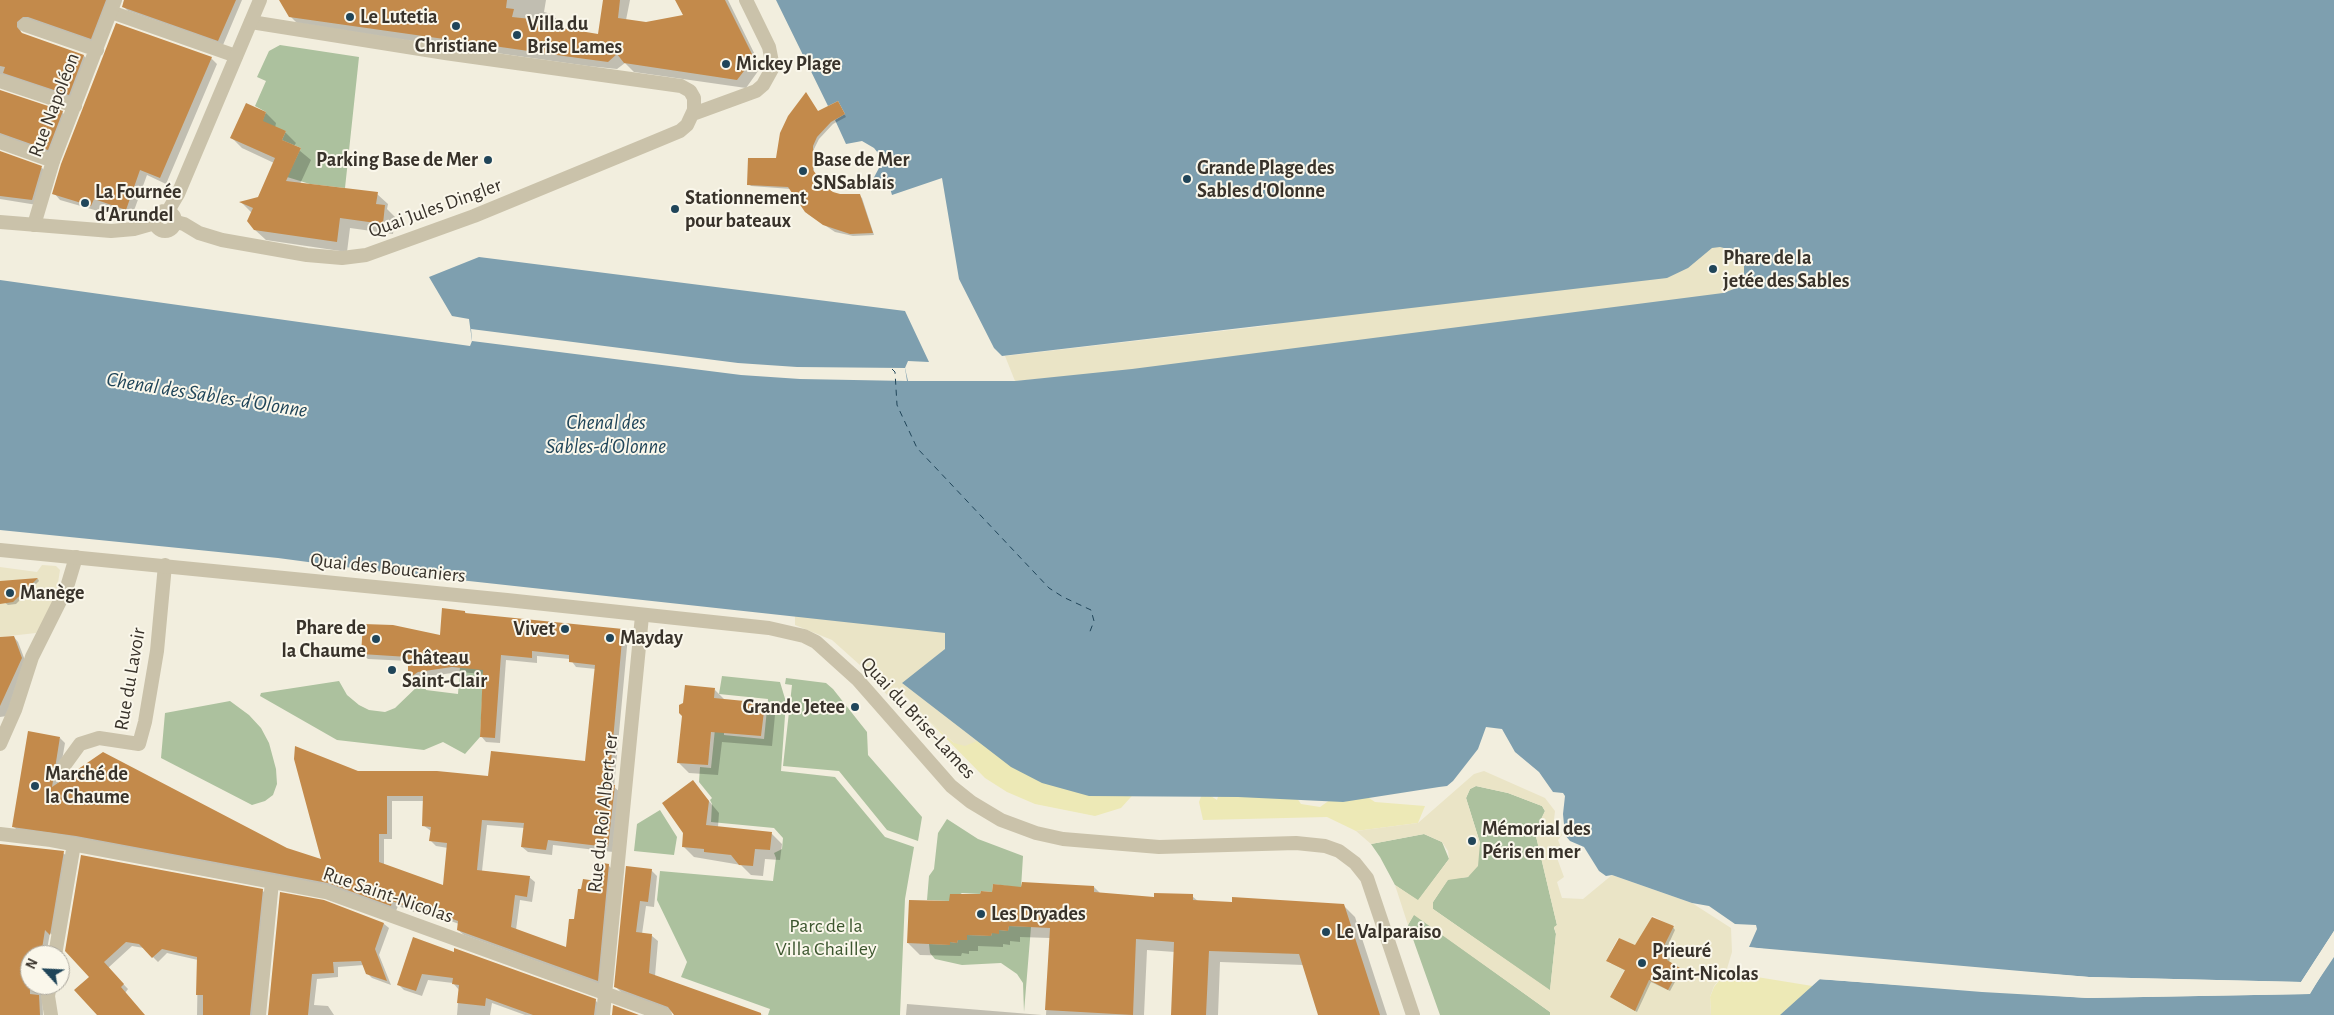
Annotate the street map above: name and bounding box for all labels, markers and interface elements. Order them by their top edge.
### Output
place label: Le Lutetia [360,5,438,29]
marker: Le Lutetia [344,11,356,23]
place label: Villa du Brise Lames [527,12,622,59]
marker: Christiane [450,20,462,32]
marker: Villa du Brise Lames [511,29,523,41]
place label: Christiane [415,34,497,58]
street label: Rue Napoléon [23,49,85,161]
place label: Mickey Plage [736,52,841,76]
marker: Mickey Plage [720,58,732,70]
place label: Parking Base de Mer [316,148,478,172]
place label: Base de Mer SNSablais [813,148,909,195]
marker: Parking Base de Mer [482,154,494,166]
place label: Grande Plage des Sables d'Olonne [1197,156,1334,203]
marker: Base de Mer SNSablais [797,165,809,177]
street label: Quai Jules Dingler [365,173,505,243]
marker: Grande Plage des Sables d'Olonne [1181,173,1193,185]
place label: La Fournée d'Arundel [95,180,182,227]
place label: Stationnement pour bateaux [685,186,806,233]
marker: La Fournée d'Arundel [79,197,91,209]
marker: Stationnement pour bateaux [669,203,681,215]
place label: Phare de la jetée des Sables [1723,246,1849,293]
marker: Phare de la jetée des Sables [1707,263,1719,275]
water label: Chenal des Sables-d'Olonne [105,367,309,423]
water label: Chenal des Sables-d'Olonne [546,410,666,460]
street label: Quai des Boucaniers [309,548,467,588]
place label: Manège [20,581,84,605]
marker: Manège [4,587,16,599]
place label: Phare de la Chaume [282,616,366,663]
place label: Vivet [513,617,555,641]
marker: Vivet [559,623,571,635]
street label: Rue du Lavoir [109,626,151,732]
place label: Mayday [620,626,683,650]
marker: Mayday [604,632,616,644]
marker: Phare de la Chaume [370,633,382,645]
place label: Château Saint-Clair [402,646,487,693]
street label: Quai du Brise-Lames [855,652,981,784]
marker: Château Saint-Clair [386,664,398,676]
place label: Grande Jetee [742,695,845,719]
marker: Grande Jetee [849,701,861,713]
street label: Rue du Roi Albert 1er [583,732,623,894]
place label: Marché de la Chaume [45,762,129,809]
marker: Marché de la Chaume [29,780,41,792]
place label: Mémorial des Péris en mer [1482,817,1591,864]
marker: Mémorial des Péris en mer [1466,835,1478,847]
street label: Rue Saint-Nicolas [320,862,456,928]
place label: Les Dryades [991,902,1086,926]
marker: Les Dryades [975,908,987,920]
park label: Parc de la Villa Chailley [775,914,877,961]
place label: Le Valparaiso [1336,920,1441,944]
marker: Le Valparaiso [1320,926,1332,938]
place label: Prieuré Saint-Nicolas [1652,939,1758,986]
north arrow [20,945,70,995]
text: N [24,957,41,971]
marker: Prieuré Saint-Nicolas [1636,957,1648,969]

